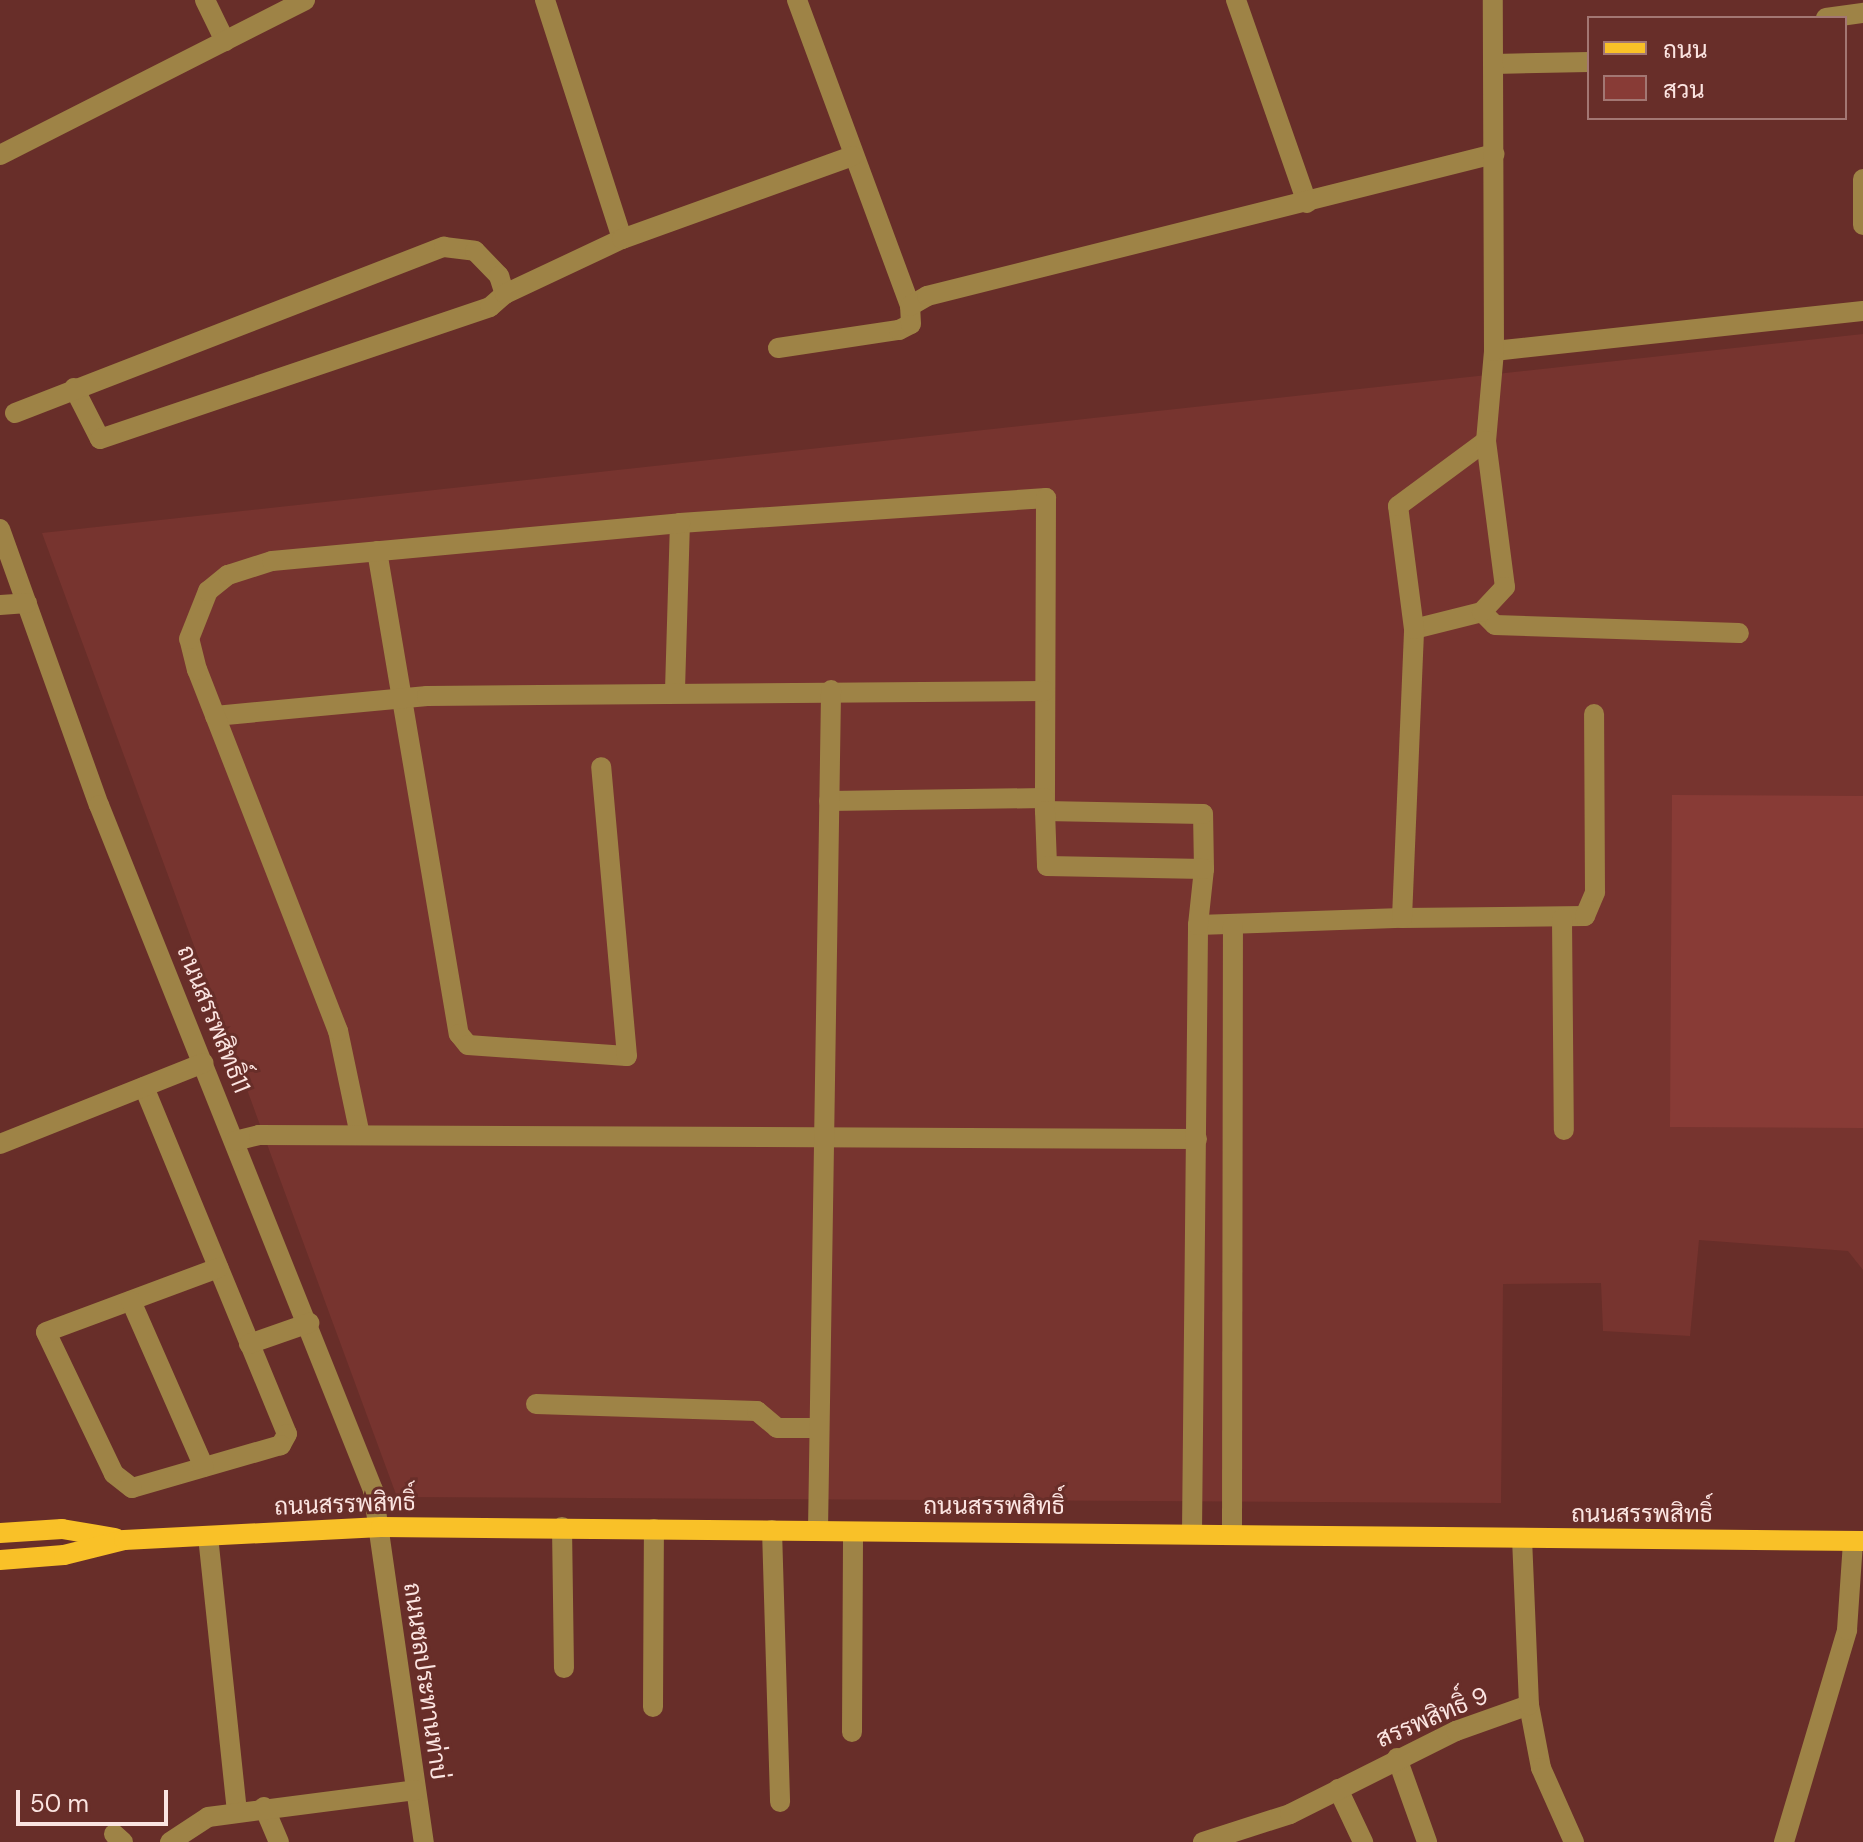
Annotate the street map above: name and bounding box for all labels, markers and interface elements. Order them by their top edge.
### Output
legend [1587,16,1847,120]
text: ถนน [1663,34,1708,65]
text: สวน [1663,74,1705,105]
street label: ถนนสรรพสิทธิ์11 [171,941,257,1097]
street label: ถนนสรรพสิทธิ์ [274,1487,416,1521]
street label: ถนนสรรพสิทธิ์ [923,1492,1065,1520]
street label: ถนนสรรพสิทธิ์ [1571,1500,1713,1528]
street label: ถนนชลประทานท่าบ่ [398,1581,454,1781]
street label: สรรพสิทธิ์ 9 [1372,1681,1492,1753]
scale bar [20,1774,172,1824]
text: 50 m [30,1788,89,1819]

